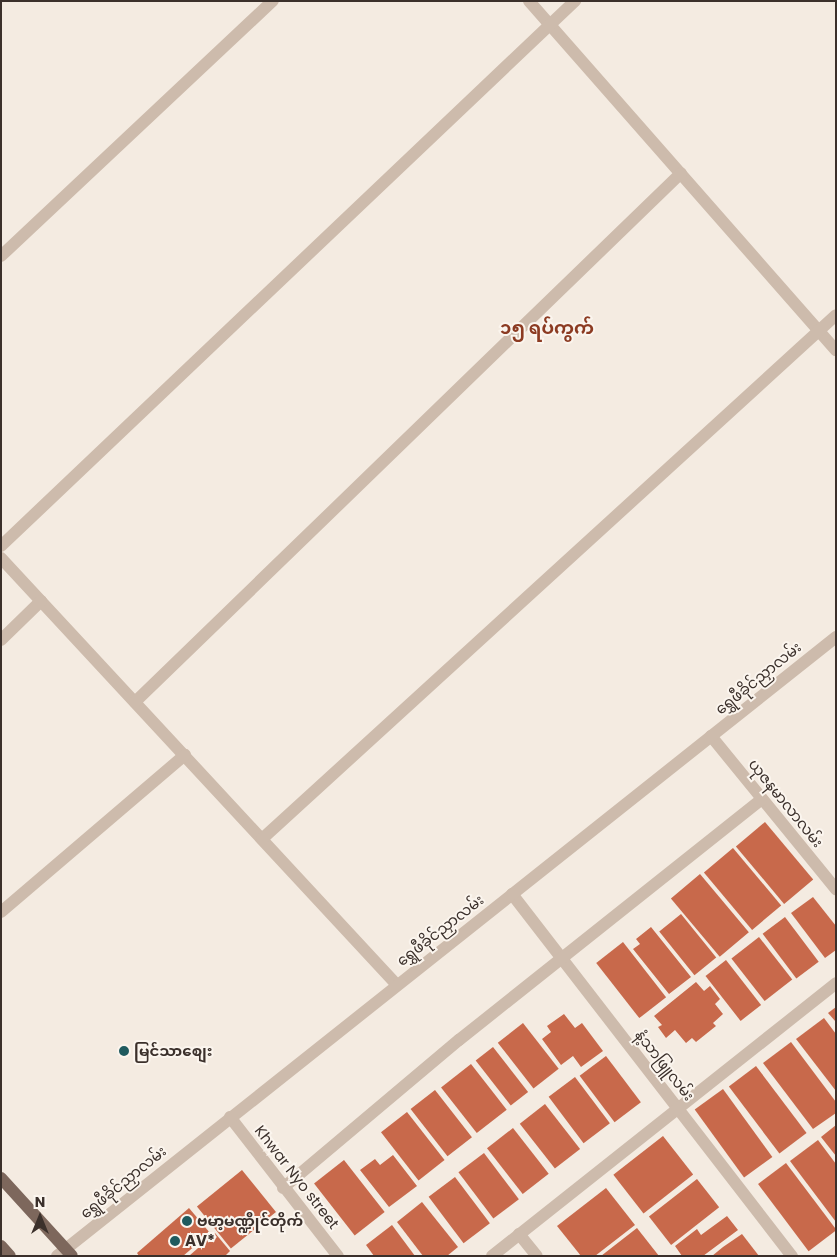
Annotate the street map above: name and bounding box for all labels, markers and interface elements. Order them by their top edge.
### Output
district label: ၁၅ ရပ်ကွက် [500,317,594,339]
street label: ရွှေဖီခိုင်ညှာလမ်း [711,638,805,718]
street label: ယုဇနမာလာလမ်း [745,755,827,851]
street label: ရွှေဖီခိုင်ညှာလမ်း [393,890,487,970]
street label: နံ့သာဖြူလမ်း [632,1026,698,1104]
place label: မြင်သာစျေး [134,1042,213,1060]
marker: မြင်သာစျေး [118,1045,130,1057]
street label: Khwar Nyo street [251,1122,343,1232]
street label: ရွှေဖီခိုင်ညှာလမ်း [76,1142,170,1222]
north arrow [15,1192,65,1242]
text: N [35,1192,45,1212]
place label: ဗမာ့မဏ္ဍိုင်တိုက် [197,1212,303,1230]
marker: ဗမာ့မဏ္ဍိုင်တိုက် [181,1215,193,1227]
place label: AV* [185,1232,215,1250]
marker: AV* [169,1235,181,1247]

